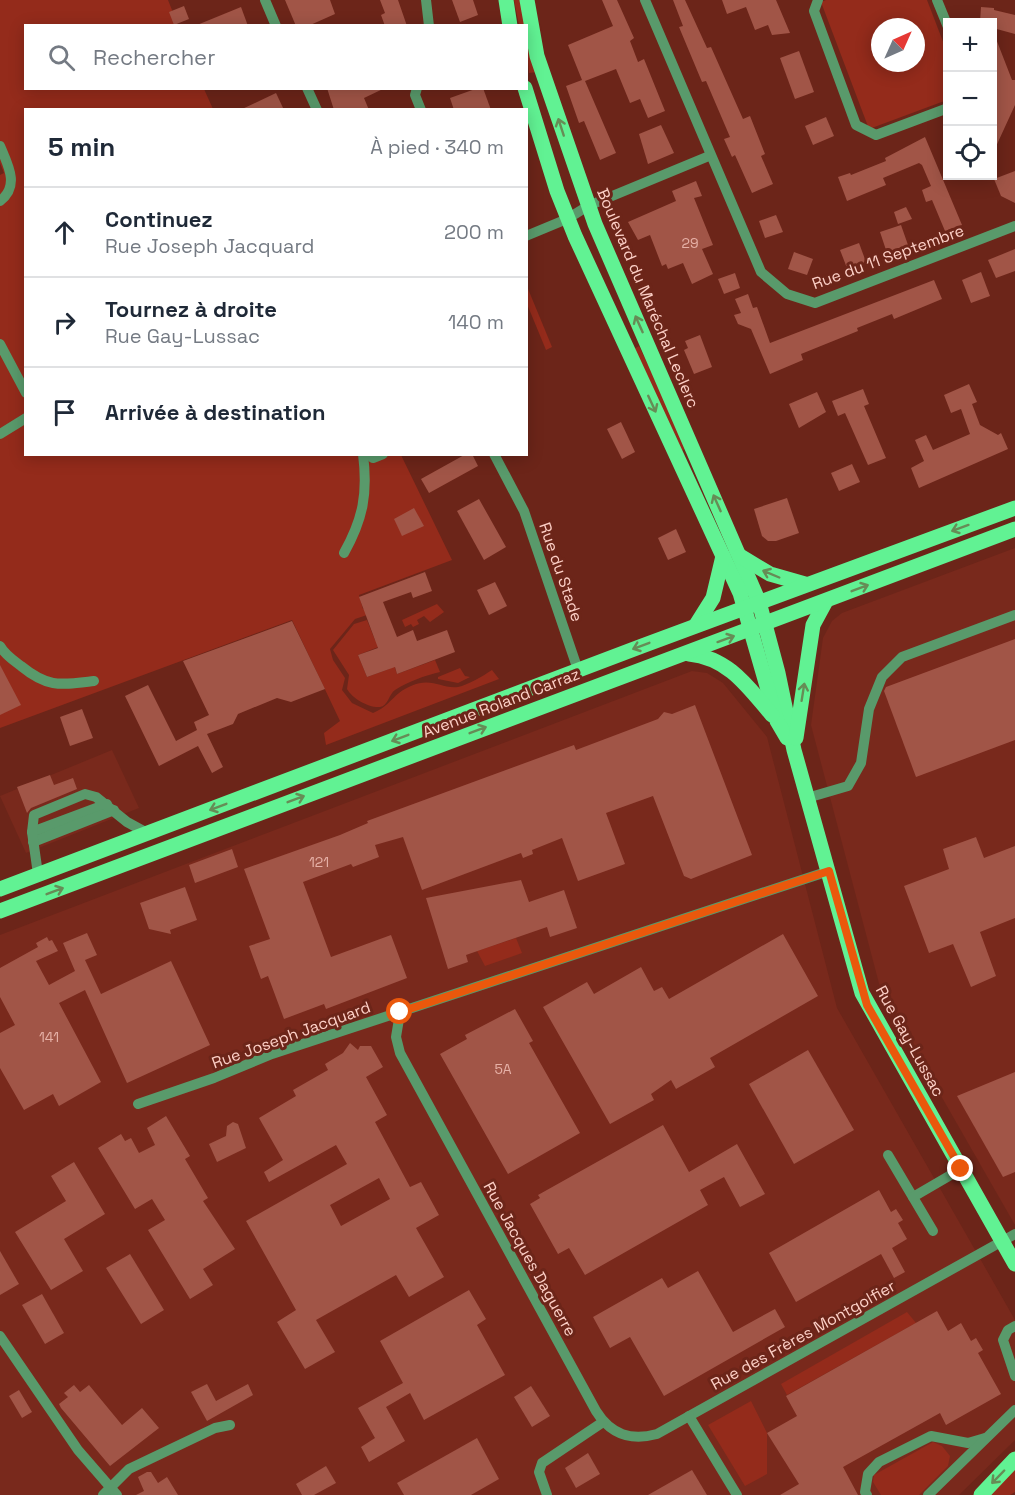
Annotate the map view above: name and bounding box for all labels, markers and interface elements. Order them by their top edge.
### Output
north arrow [871,18,925,72]
map controls [943,18,997,180]
button: + [943,18,997,72]
search box [24,24,528,90]
icon: search [45,41,78,74]
text: Rechercher [93,43,215,71]
button: − [943,72,997,126]
one-way arrow [555,118,566,137]
button: locate [943,126,997,180]
text: 5 min [48,130,115,164]
text: À pied · 340 m [370,134,504,160]
street label: Boulevard du Maréchal Leclerc [592,185,704,411]
text: Continuez [105,205,213,233]
icon: ahead [48,216,81,249]
text: 200 m [444,219,504,245]
street label: Rue du 11 Septembre [809,220,967,294]
text: Rue Joseph Jacquard [105,233,314,259]
house number: 29 [682,234,698,252]
text: Tournez à droite [105,295,277,323]
icon: right [48,306,81,339]
text: 140 m [448,309,504,335]
one-way arrow [632,315,643,333]
text: Rue Gay-Lussac [105,323,260,349]
one-way arrow [647,394,659,412]
icon: arrive [48,396,81,429]
text: Arrivée à destination [105,398,326,426]
one-way arrow [711,494,722,512]
street label: Rue du Stade [534,520,588,624]
one-way arrow [951,523,970,534]
one-way arrow [763,568,781,579]
one-way arrow [850,582,869,593]
one-way arrow [716,633,735,644]
one-way arrow [632,641,651,652]
street label: Avenue Roland Carraz [419,663,583,743]
one-way arrow [798,683,809,703]
one-way arrow [469,724,487,735]
one-way arrow [391,733,410,744]
one-way arrow [286,793,305,804]
one-way arrow [209,802,227,813]
house number: 121 [309,853,329,871]
one-way arrow [45,884,64,895]
street label: Rue Gay-Lussac [871,982,949,1100]
street label: Rue Joseph Jacquard [209,996,373,1074]
route start [386,998,412,1024]
house number: 141 [39,1028,59,1046]
house number: 5A [494,1060,512,1078]
route end [947,1155,973,1181]
street label: Rue Jacques Daguerre [479,1178,581,1340]
street label: Rue des Frères Montgolfier [707,1275,899,1395]
one-way arrow [991,1470,1005,1485]

